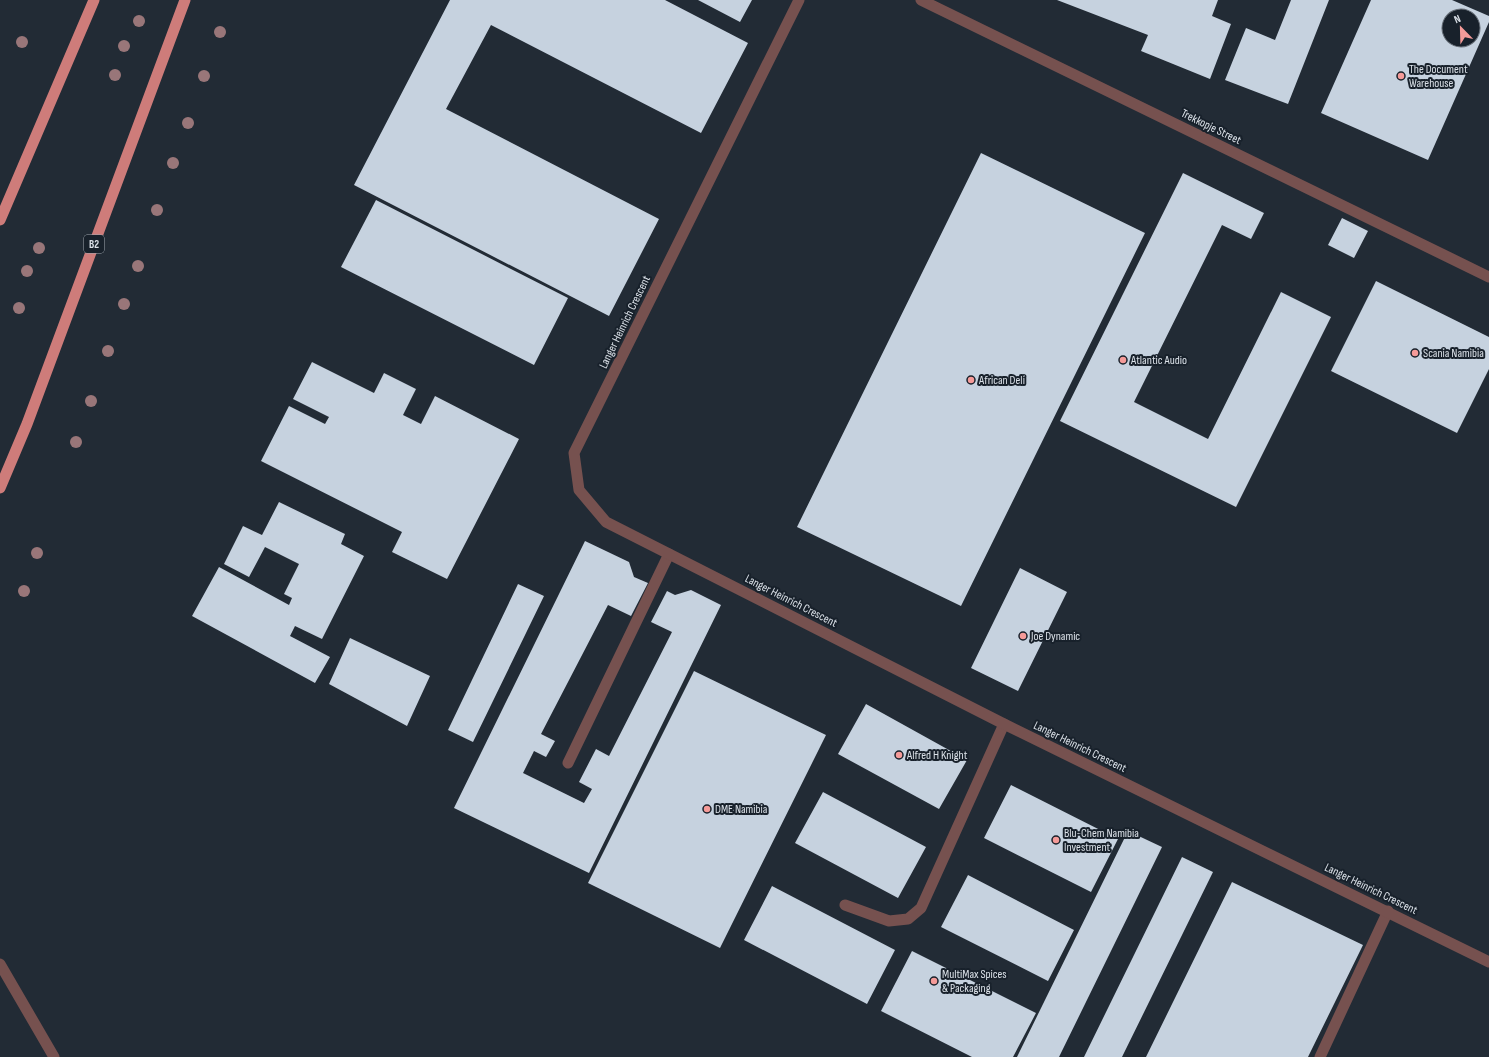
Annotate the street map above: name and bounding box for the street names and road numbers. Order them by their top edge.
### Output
street label: Trekkopje Street [1178,106,1244,148]
road number: B2 [84,235,104,253]
street label: Langer Heinrich Crescent [596,273,654,371]
street label: Langer Heinrich Crescent [742,571,840,631]
street label: Langer Heinrich Crescent [1031,718,1129,776]
street label: Langer Heinrich Crescent [1322,860,1420,918]

